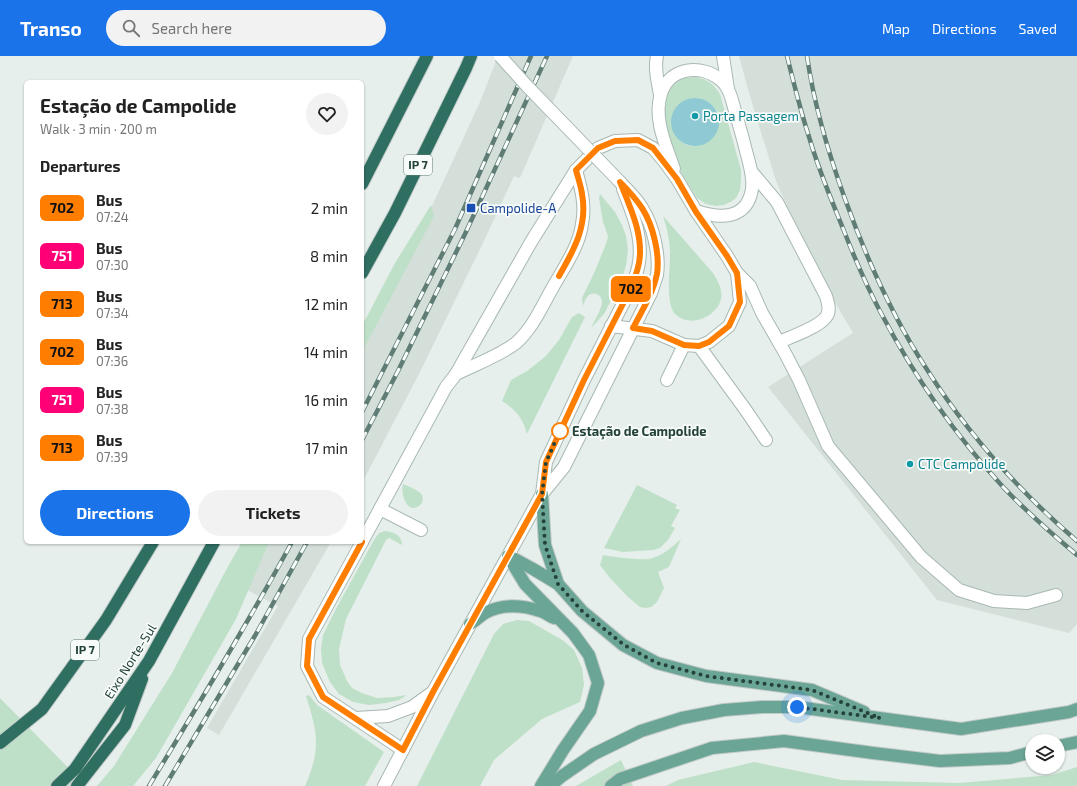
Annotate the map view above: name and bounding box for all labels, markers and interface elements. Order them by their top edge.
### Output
search box [106,10,386,46]
text: Transo [20,17,82,40]
icon: search [120,17,142,39]
text: Search here [152,19,232,37]
text: Map [882,20,910,37]
text: Directions [932,20,997,37]
text: Saved [1019,20,1057,37]
button: heart [306,93,348,135]
text: Estação de Campolide [40,94,237,117]
place label: Porta Passagem [703,108,799,124]
marker: Porta Passagem [690,111,700,121]
text: Walk · 3 min · 200 m [40,121,157,137]
road number: IP 7 [404,155,432,175]
text: Departures [40,157,120,175]
text: Bus [96,191,122,209]
text: 702 [50,199,74,216]
text: 2 min [311,199,348,217]
place label: Campolide-A [480,200,556,216]
marker: Campolide-A [465,202,477,214]
text: 07:24 [96,209,129,225]
text: Bus [96,239,122,257]
text: 751 [51,247,73,264]
text: 8 min [310,247,348,265]
text: 07:30 [96,257,129,273]
line badge: 702 [608,276,654,302]
text: 702 [619,280,643,297]
text: Bus [96,287,122,305]
text: 713 [51,295,73,312]
text: 12 min [305,295,348,313]
text: 07:34 [96,305,129,321]
text: Bus [96,335,122,353]
text: 702 [50,343,74,360]
text: 14 min [304,343,348,361]
text: 07:36 [96,353,128,369]
text: Bus [96,383,122,401]
text: 751 [51,391,73,408]
text: 16 min [305,391,348,409]
text: 07:38 [96,401,129,417]
marker: Estação de Campolide [551,422,569,440]
place label: Estação de Campolide [572,423,707,440]
text: Bus [96,431,122,449]
text: 713 [51,439,73,456]
text: 17 min [305,439,348,457]
text: 07:39 [96,449,128,465]
place label: CTC Campolide [918,456,1005,472]
marker: CTC Campolide [905,459,915,469]
button: Directions [40,490,190,536]
button: Tickets [198,490,348,536]
street label: Eixo Norte-Sul [101,620,159,701]
road number: IP 7 [71,640,99,660]
your location [787,697,807,717]
map controls [1025,734,1065,774]
button: layers [1025,734,1065,774]

